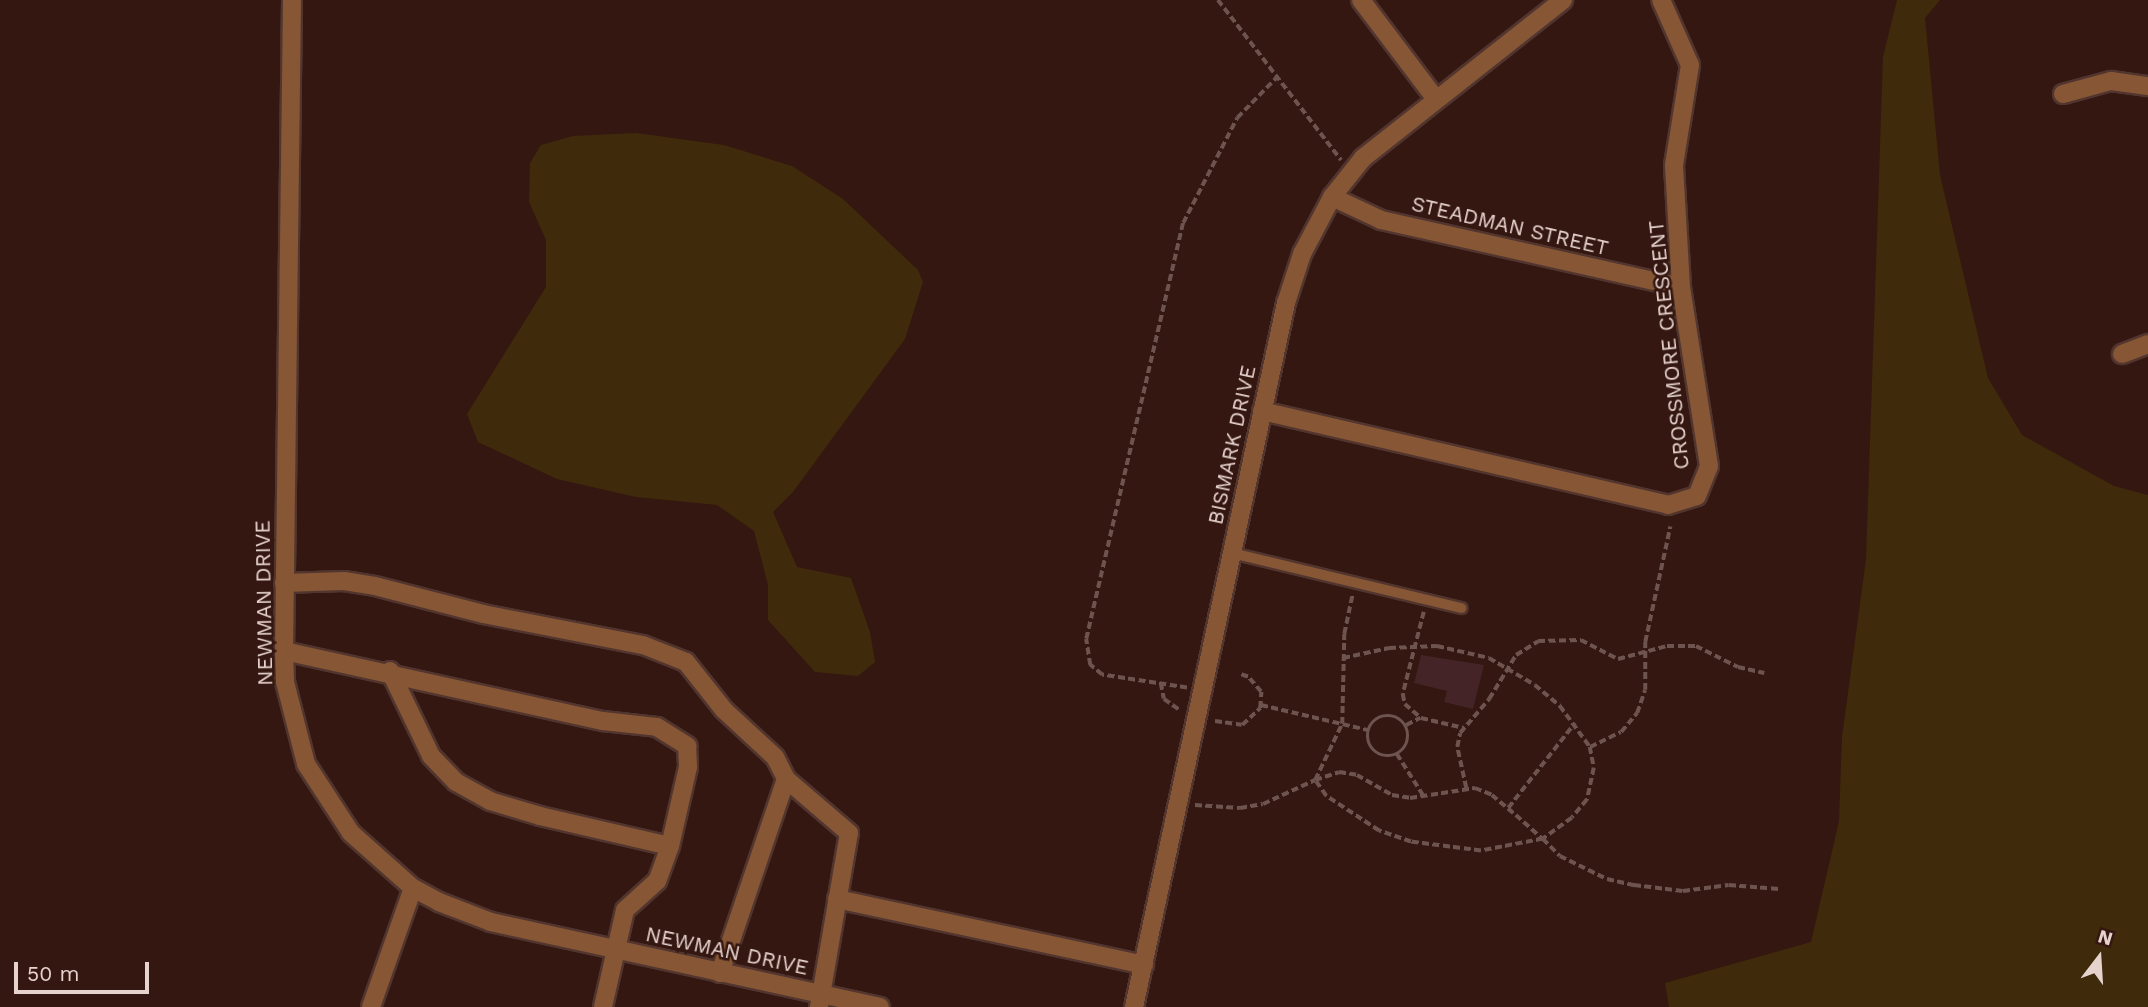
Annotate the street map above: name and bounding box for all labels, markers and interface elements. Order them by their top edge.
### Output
street label: STEADMAN STREET [1409,191,1611,261]
street label: CROSSMORE CRESCENT [1643,219,1695,471]
street label: BISMARK DRIVE [1203,363,1261,527]
street label: NEWMAN DRIVE [250,520,278,686]
street label: NEWMAN DRIVE [643,921,811,981]
north arrow [2064,923,2134,993]
text: N [2095,924,2115,950]
scale bar [18,948,152,992]
text: 50 m [27,961,79,986]

